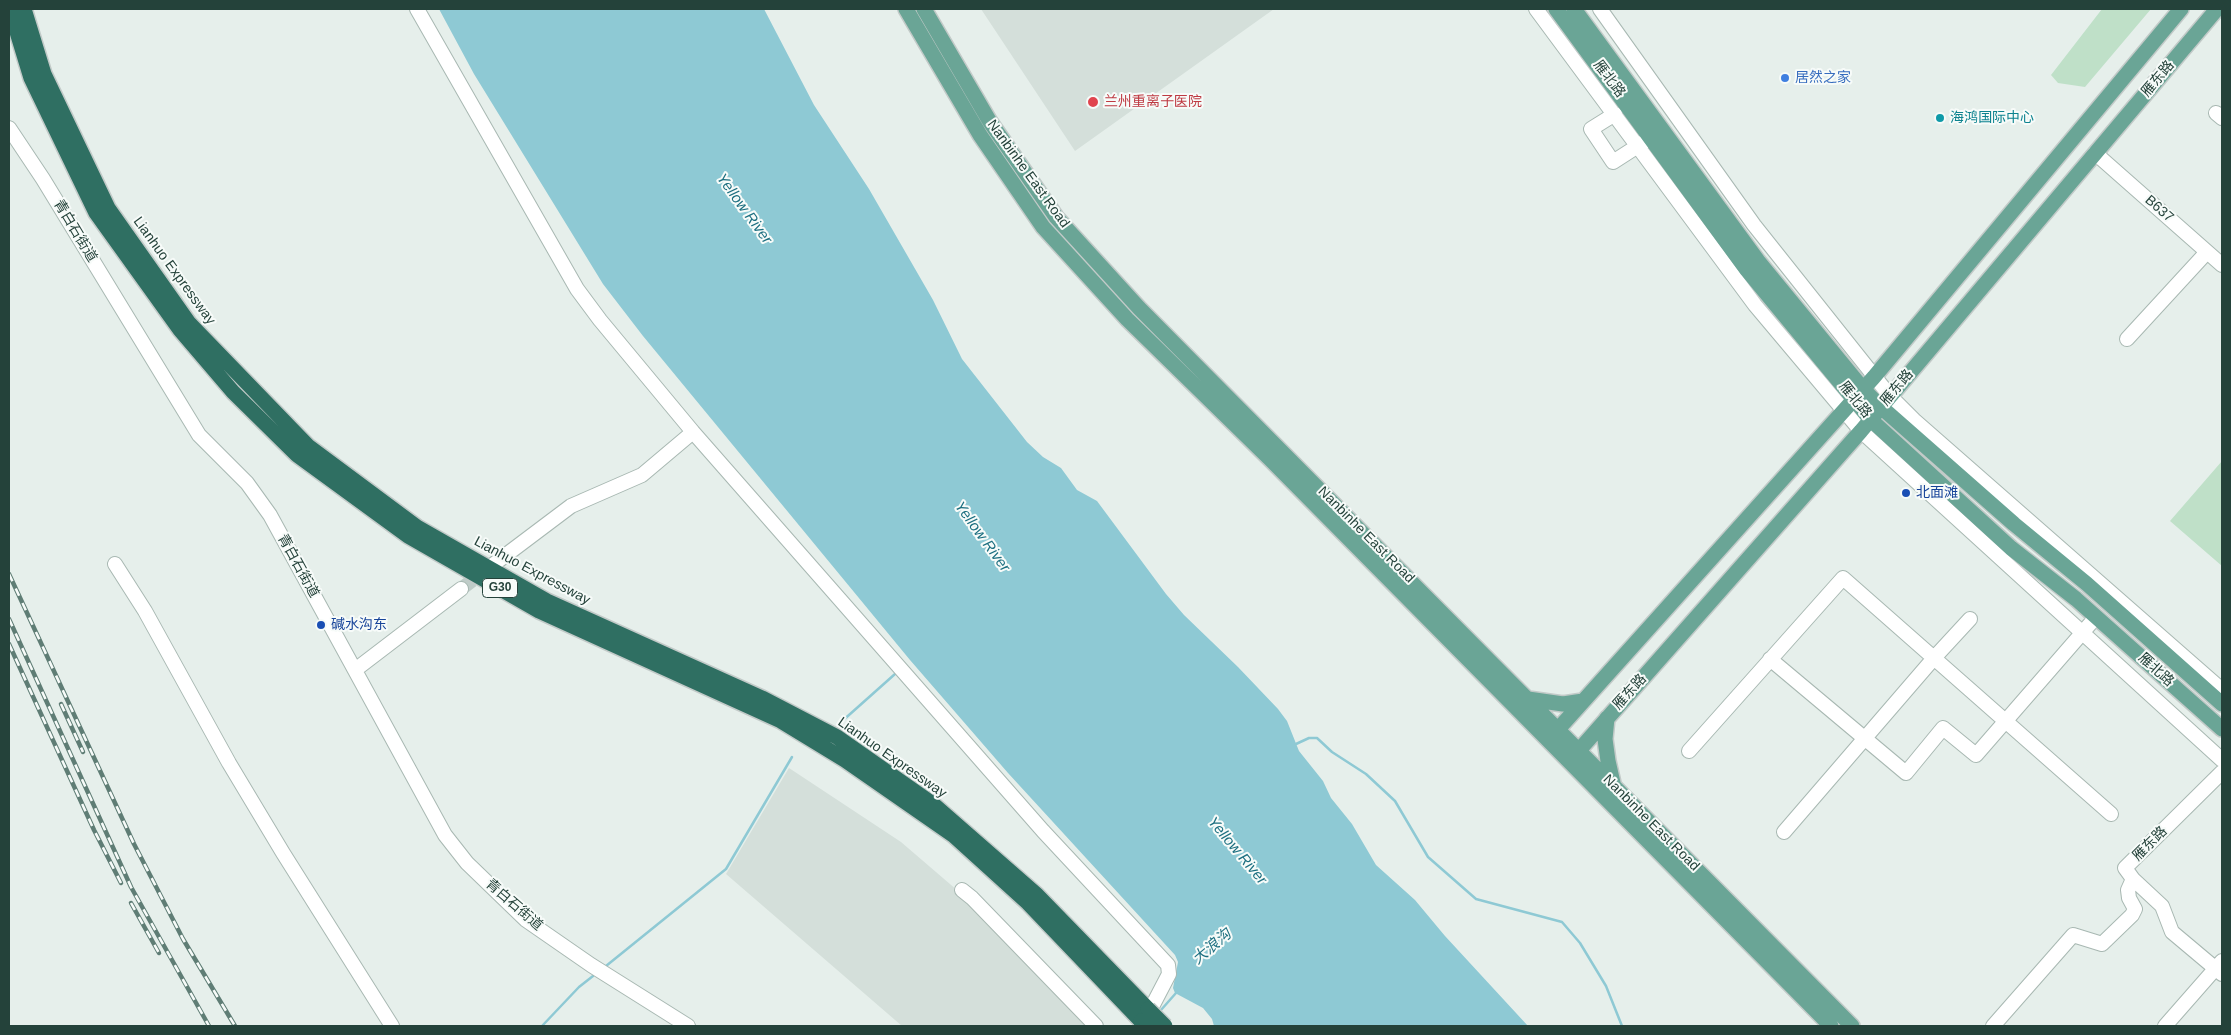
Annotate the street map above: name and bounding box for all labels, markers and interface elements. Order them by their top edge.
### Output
street label: 雁北路 [1590,57,1628,101]
street label: 雁东路 [2138,58,2178,100]
place label: 居然之家 [1795,70,1851,86]
marker: 居然之家 [1779,72,1791,84]
place label: 兰州重离子医院 [1104,94,1202,110]
marker: 兰州重离子医院 [1086,95,1100,109]
place label: 海鸿国际中心 [1950,110,2034,126]
marker: 海鸿国际中心 [1934,112,1946,124]
street label: Nanbinhe East Road [983,117,1073,231]
water label: Yellow River [712,170,776,248]
street label: B637 [2141,192,2177,226]
street label: 青白石街道 [50,197,100,265]
street label: Lianhuo Expressway [129,214,219,328]
street label: 雁东路 [1877,367,1917,409]
street label: 雁北路 [1835,378,1875,422]
street label: Nanbinhe East Road [1314,483,1418,587]
place label: 北面滩 [1916,485,1958,501]
marker: 北面滩 [1900,487,1912,499]
water label: Yellow River [950,498,1014,576]
street label: 青白石街道 [274,531,322,601]
street label: Lianhuo Expressway [471,533,593,609]
road number: G30 [482,578,518,598]
place label: 碱水沟东 [331,617,387,633]
marker: 碱水沟东 [315,619,327,631]
street label: 雁北路 [2135,650,2177,690]
street label: 雁东路 [1610,671,1650,713]
street label: Lianhuo Expressway [834,714,950,802]
street label: Nanbinhe East Road [1599,771,1703,875]
water label: Yellow River [1204,814,1270,888]
street label: 雁东路 [2129,823,2171,865]
street label: 青白石街道 [482,876,546,934]
water label: 大浪沟 [1189,926,1235,968]

